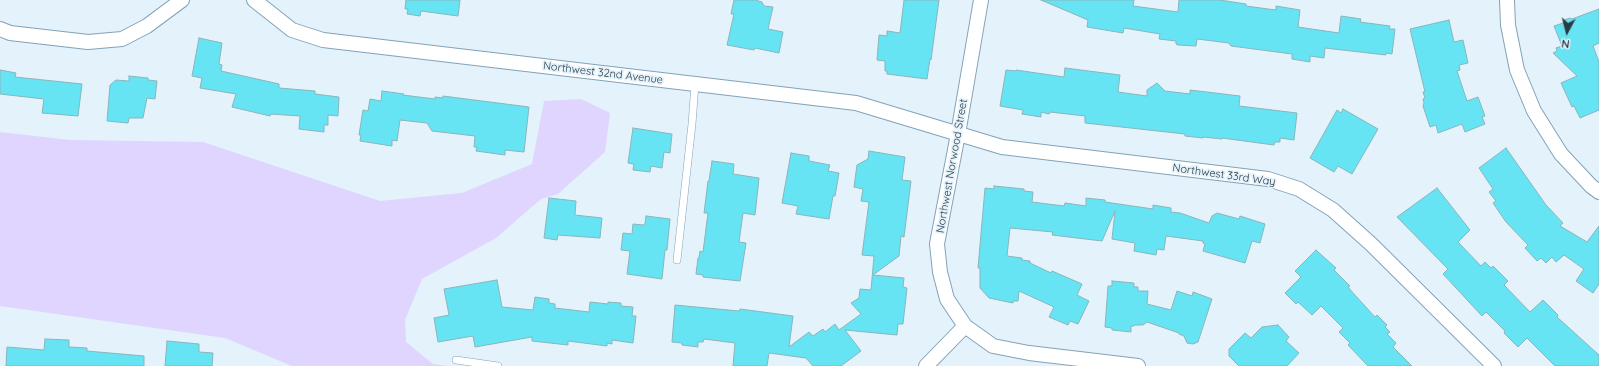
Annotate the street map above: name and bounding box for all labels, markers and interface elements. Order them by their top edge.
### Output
north arrow [1547,12,1587,52]
text: N [1561,36,1570,51]
street label: Northwest 32nd Avenue [542,59,664,87]
street label: Northwest Norwood Street [934,98,970,234]
street label: Northwest 33rd Way [1172,161,1276,189]

